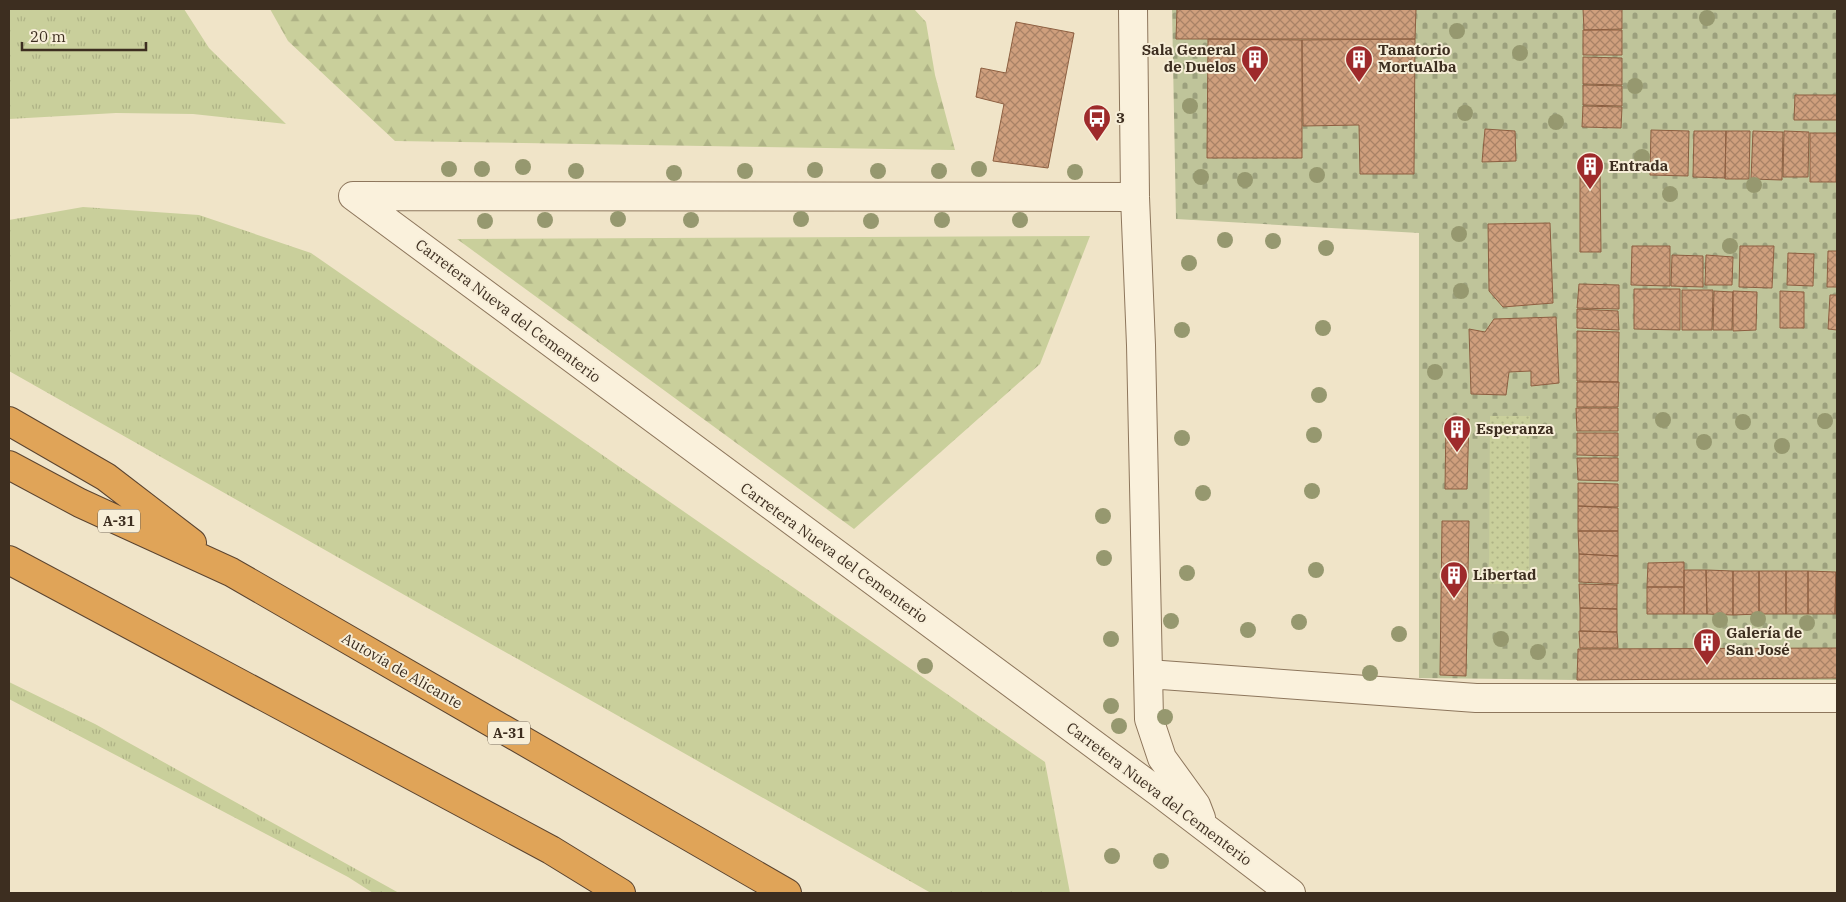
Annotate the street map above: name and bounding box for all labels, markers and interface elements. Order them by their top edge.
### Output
scale bar [22,20,146,52]
text: 20 m [30,27,66,46]
place label: Sala General de Duelos [1142,40,1236,76]
place label: Tanatorio MortuAlba [1378,40,1457,76]
building icon: Sala General de Duelos [1240,44,1270,83]
building icon: Tanatorio MortuAlba [1344,44,1374,83]
bus stop icon: 3 [1082,103,1112,142]
place label: 3 [1116,108,1125,127]
building icon: Entrada [1575,151,1605,190]
place label: Entrada [1609,156,1669,175]
street label: Carretera Nueva del Cementerio [412,235,605,387]
building icon: Esperanza [1442,414,1472,453]
place label: Esperanza [1476,419,1554,438]
street label: Carretera Nueva del Cementerio [737,478,932,627]
road number: A-31 [98,510,140,532]
building icon: Libertad [1439,560,1469,599]
place label: Libertad [1473,565,1537,584]
place label: Galería de San José [1726,623,1802,659]
building icon: Galería de San José [1692,627,1722,666]
street label: Autovía de Alicante [339,628,466,713]
street label: Carretera Nueva del Cementerio [1063,718,1256,870]
road number: A-31 [488,721,530,744]

